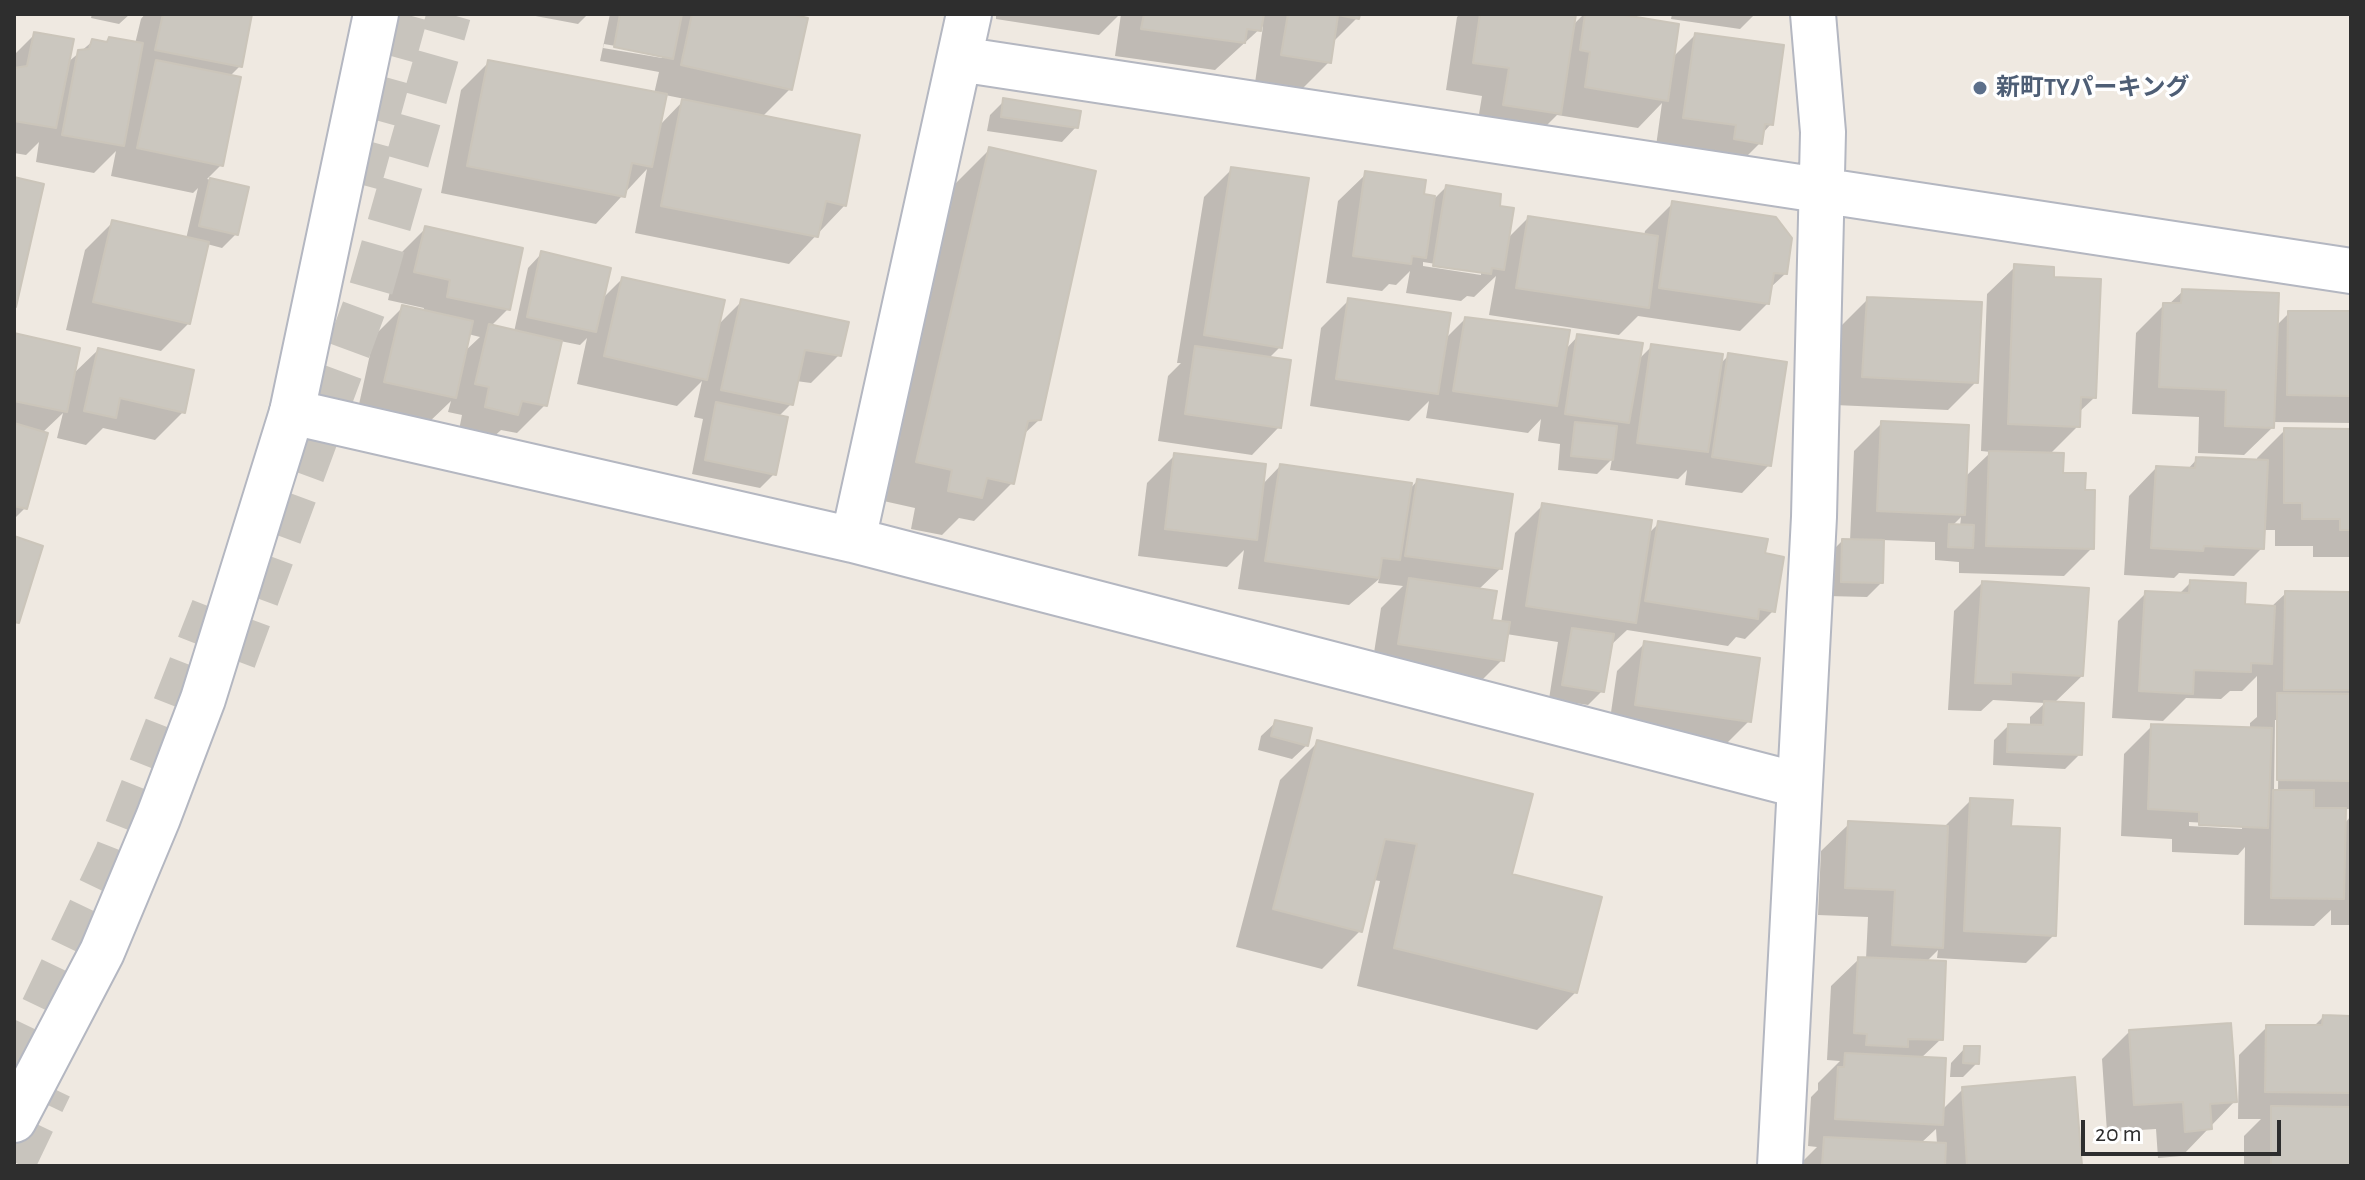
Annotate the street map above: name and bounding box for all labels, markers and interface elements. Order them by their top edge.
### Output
place label: 新町TYパーキング [1996,74,2189,102]
marker: 新町TYパーキング [1971,79,1989,97]
scale bar [2085,1104,2285,1154]
text: 20 m [2095,1122,2142,1146]

